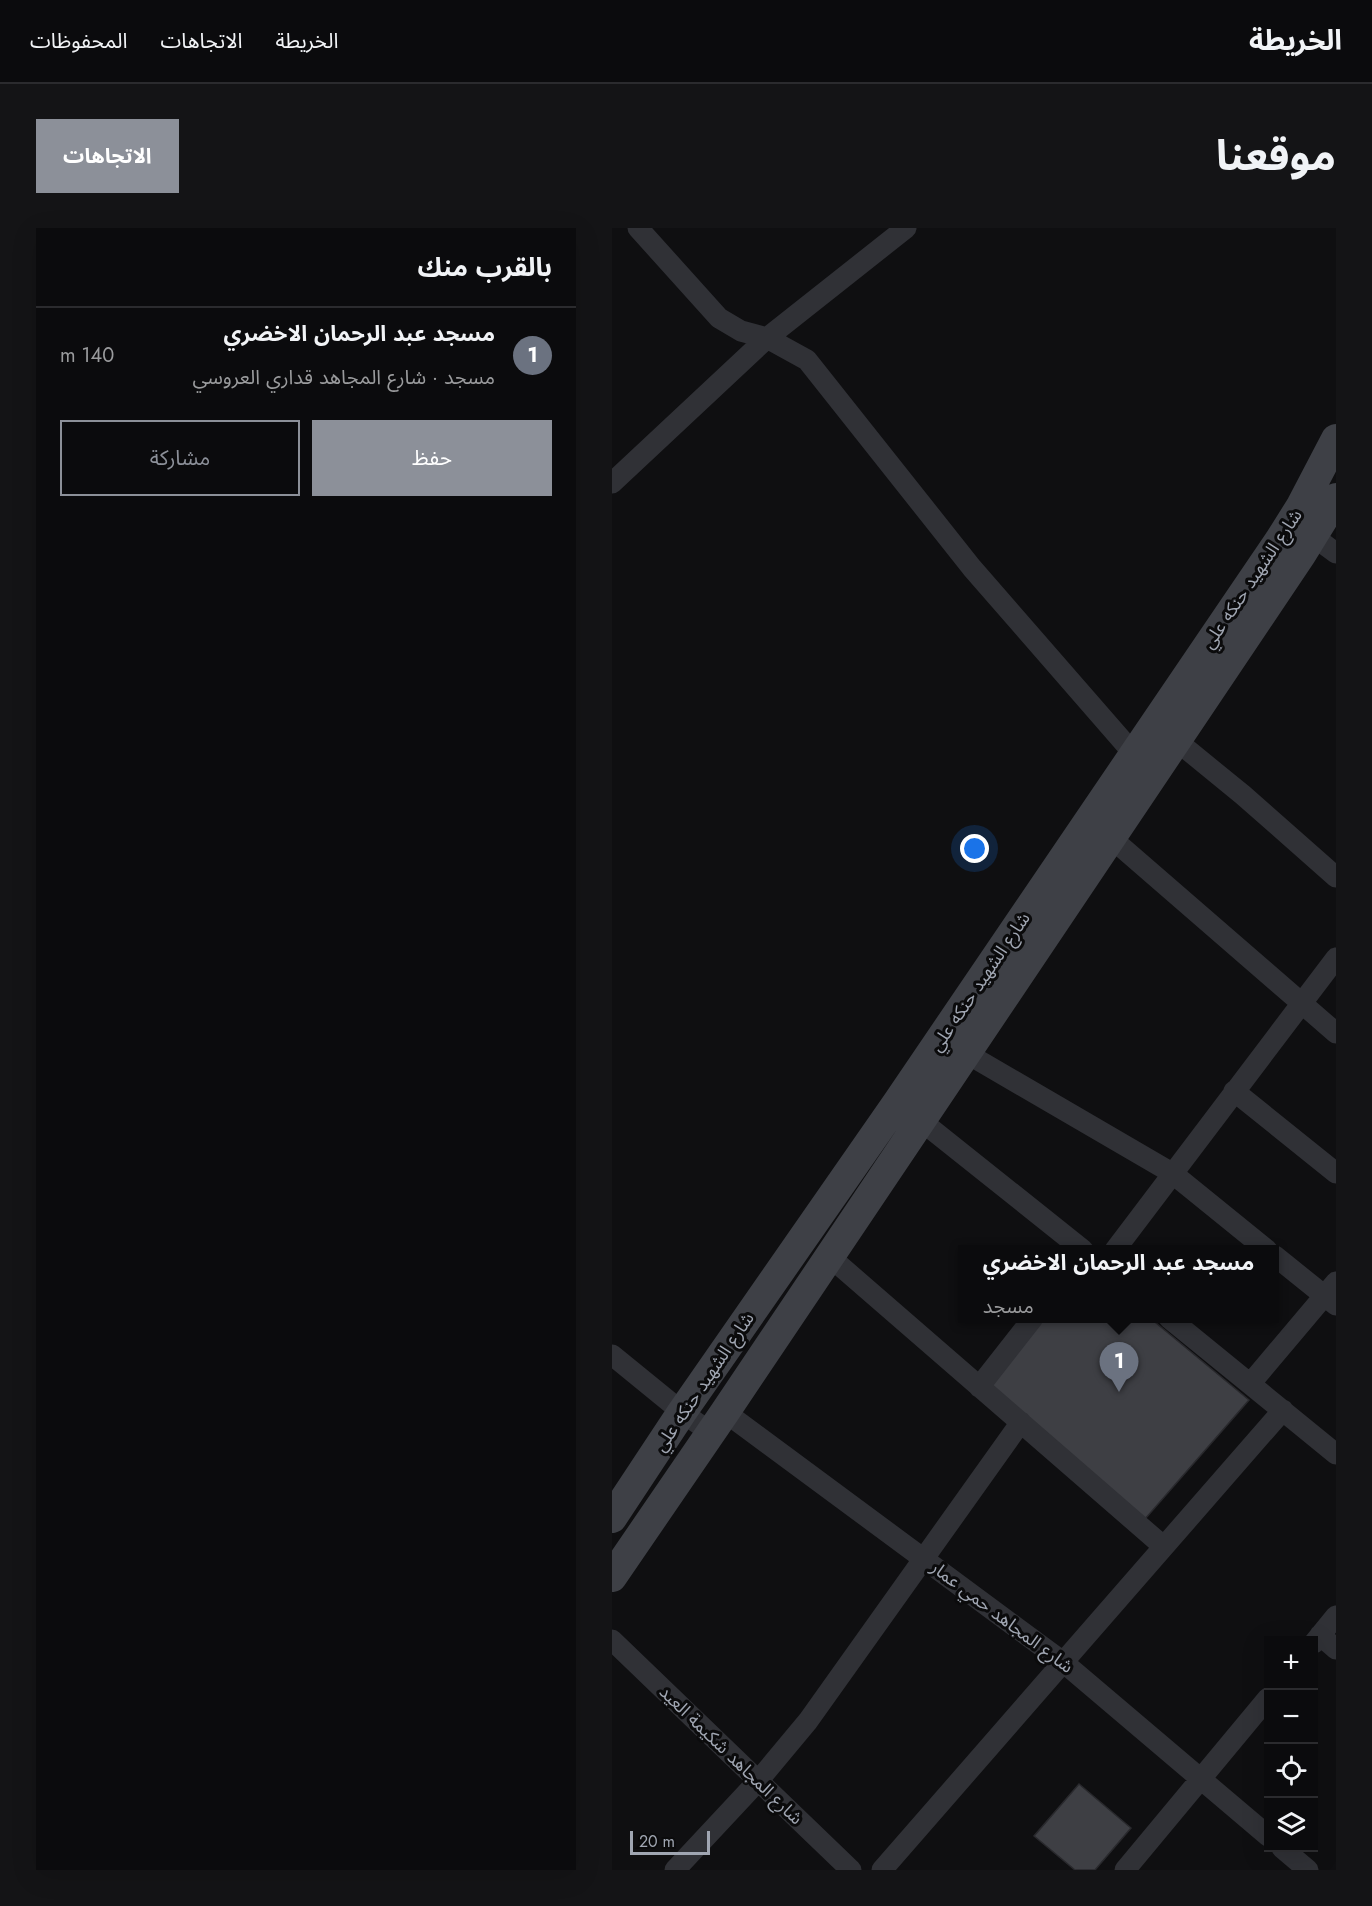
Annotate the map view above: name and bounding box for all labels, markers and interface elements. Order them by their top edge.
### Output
text: الخريطة [1249,20,1342,61]
text: المحفوظات [30,26,127,56]
text: الاتجاهات [160,26,242,56]
text: الخريطة [275,26,338,56]
button: الاتجاهات [36,119,179,193]
text: موقعنا [1216,125,1336,186]
text: بالقرب منك [417,248,552,286]
text: مسجد عبد الرحمان الاخضري [224,317,495,349]
text: 140 m [60,341,114,370]
text: 1 [527,341,538,370]
text: مسجد · شارع المجاهد قداري العروسي [192,363,495,392]
button: مشاركة [60,420,300,496]
button: حفظ [312,420,552,496]
street label: شارع الشهيد حنكه علي [1196,504,1309,655]
your location [960,834,989,863]
street label: شارع الشهيد حنكه علي [924,907,1037,1058]
popup [958,1245,1279,1323]
text: مسجد عبد الرحمان الاخضري [983,1246,1254,1278]
text: مسجد [983,1292,1034,1321]
street label: شارع الشهيد حنكه علي [648,1307,761,1458]
pin: 1 [1100,1342,1138,1392]
street label: شارع المجاهد حمي عمار [924,1554,1079,1680]
map controls [1264,1636,1318,1852]
button: + [1264,1636,1318,1690]
street label: شارع المجاهد شكيمة العيد [653,1679,809,1831]
button: − [1264,1690,1318,1744]
button: locate [1264,1744,1318,1798]
button: layers [1264,1798,1318,1852]
scale bar [630,1828,710,1856]
text: 20 m [639,1830,675,1853]

